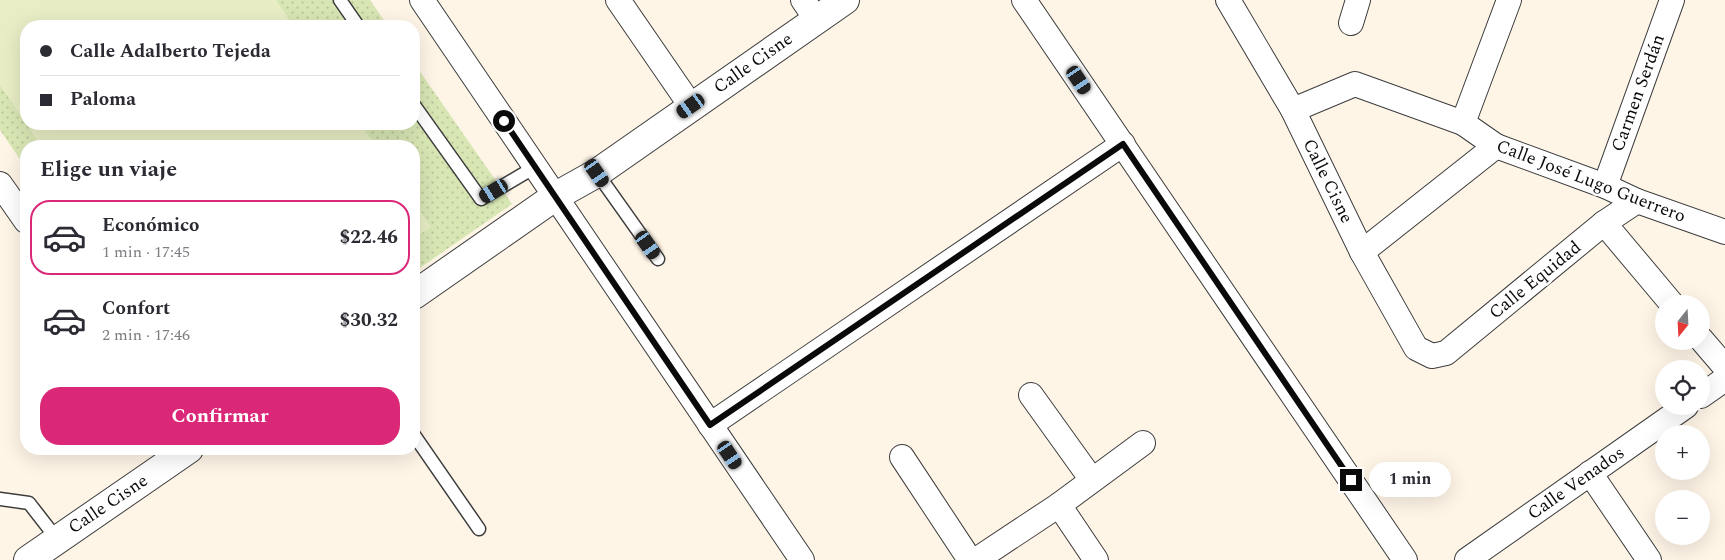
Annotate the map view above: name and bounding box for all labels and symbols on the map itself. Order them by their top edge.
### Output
street label: Calle Cisne [708,26,798,100]
street label: Carmen Serdán [1604,30,1672,156]
car [1064,63,1093,97]
car [674,91,707,121]
route start [493,110,515,132]
street label: Calle José Lugo Guerrero [1492,132,1690,230]
street label: Calle Cisne [1296,134,1360,228]
car [582,156,611,190]
car [477,177,510,205]
car [633,228,662,262]
street label: Calle Equidad [1483,234,1587,326]
north arrow [1655,295,1710,350]
car [715,438,744,472]
street label: Calle Venados [1522,439,1630,527]
callout: 1 min [1368,462,1451,498]
street label: Calle Cisne [63,467,153,541]
route end [1340,469,1362,491]

